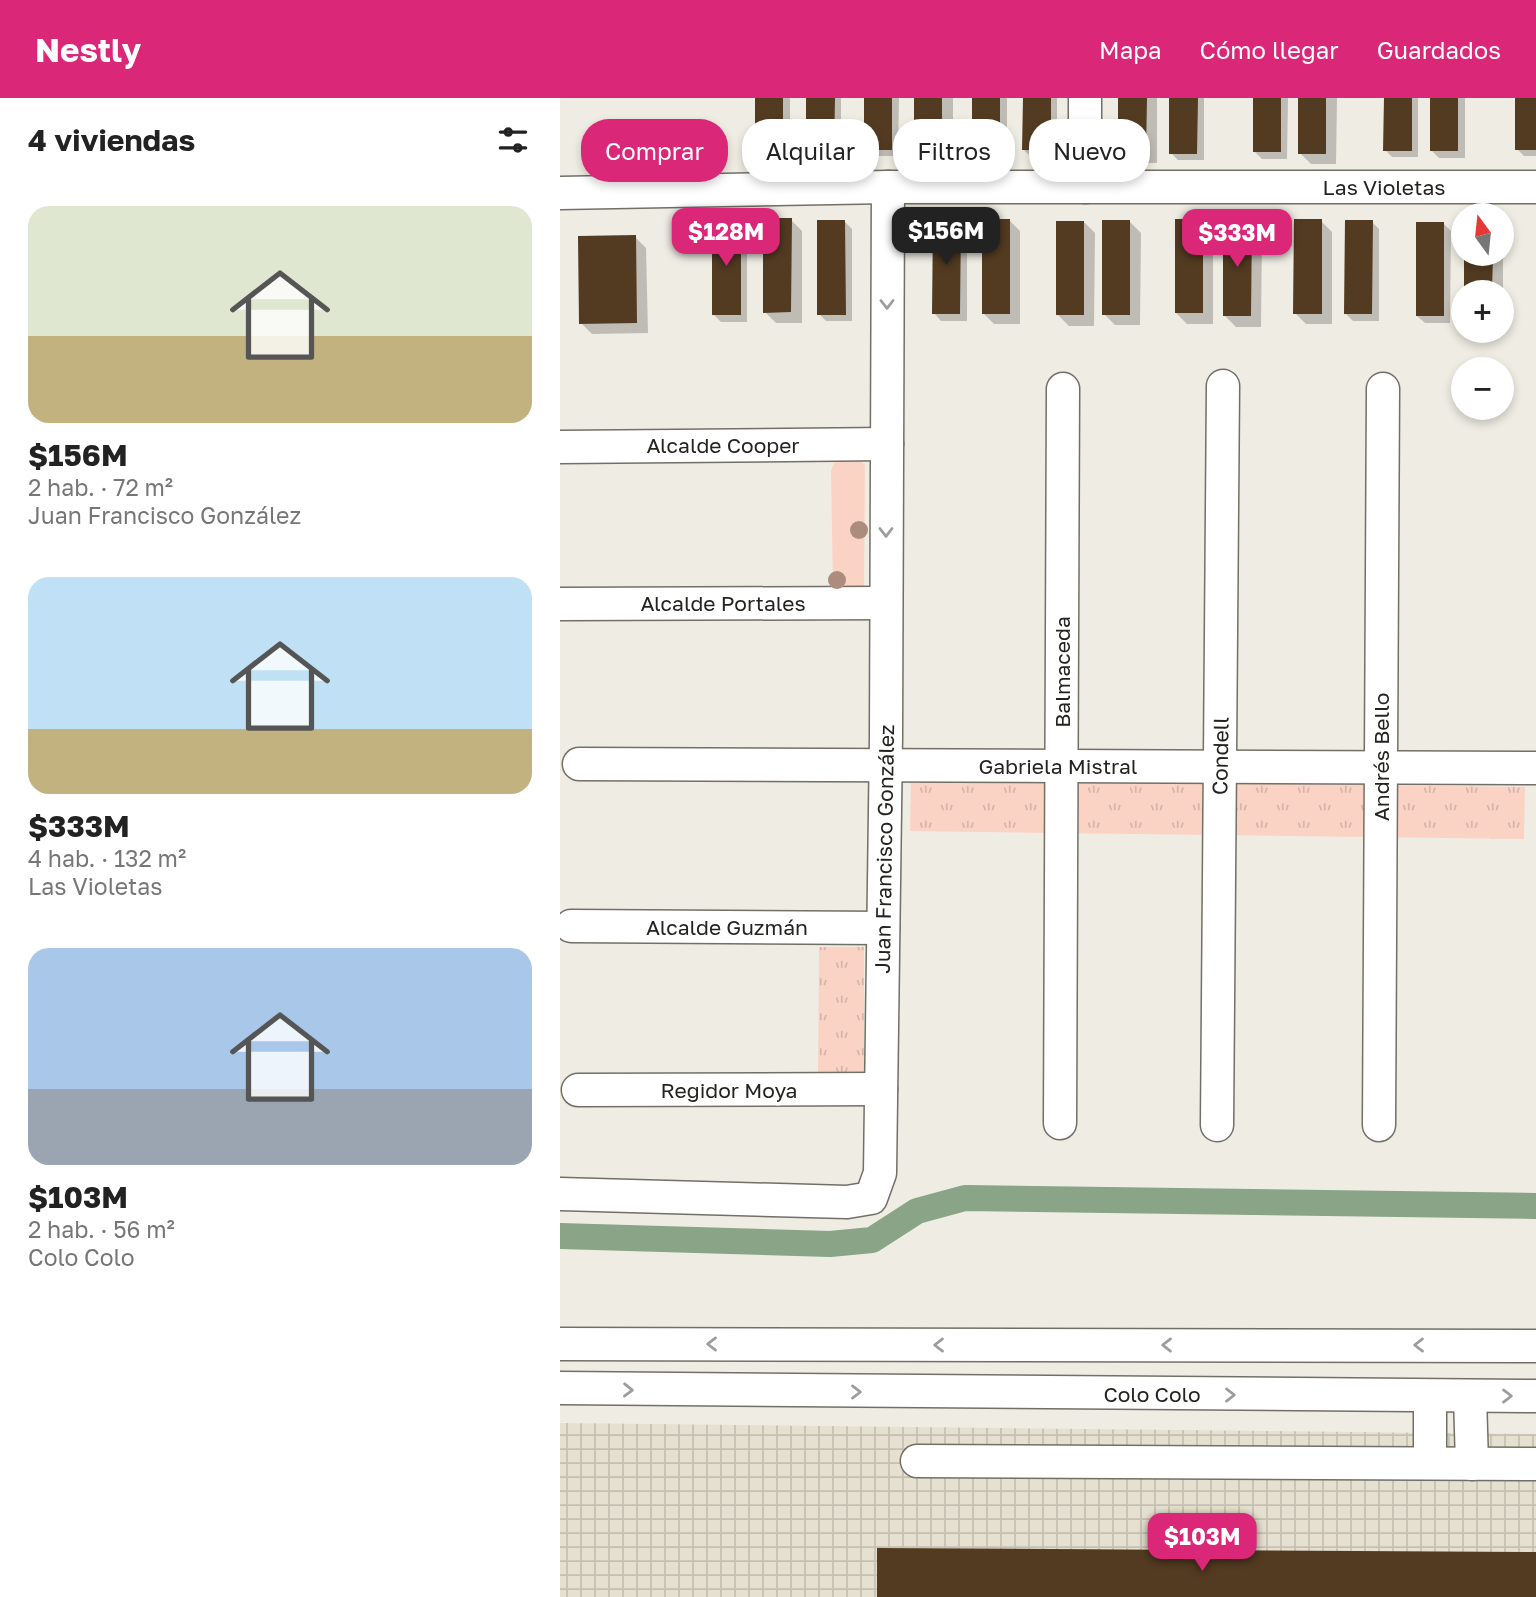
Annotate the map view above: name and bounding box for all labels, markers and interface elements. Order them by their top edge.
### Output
text: Nestly [35,30,141,69]
text: Mapa [1099,35,1162,64]
text: Cómo llegar [1200,35,1339,64]
text: Guardados [1377,35,1501,64]
chip: Comprar [581,119,728,182]
chip: Alquilar [742,119,879,182]
chip: Filtros [893,119,1015,182]
chip: Nuevo [1029,119,1150,182]
icon: filters [494,121,532,159]
text: 4 viviendas [28,122,195,158]
street label: Las Violetas [1323,174,1445,200]
north arrow [1451,203,1514,266]
map controls [1451,203,1514,420]
pin: $128M [677,208,775,268]
pin: $156M [897,208,995,267]
pin: $333M [1188,209,1286,269]
text: $156M [908,216,984,244]
text: $128M [688,217,764,245]
text: $333M [1198,218,1276,246]
icon: home [217,252,343,378]
button: + [1451,280,1514,343]
one-way arrow [880,299,895,310]
button: − [1451,357,1514,420]
street label: Alcalde Cooper [646,432,800,458]
text: $156M [28,437,128,473]
text: 2 hab. · 72 m² [28,473,173,501]
text: Juan Francisco González [28,501,301,529]
one-way arrow [878,527,894,537]
street label: Alcalde Portales [640,590,806,616]
street label: Balmaceda [1049,616,1075,728]
icon: home [217,623,343,749]
street label: Andrés Bello [1368,693,1394,821]
street label: Condell [1206,717,1234,795]
street label: Juan Francisco González [869,724,899,974]
street label: Gabriela Mistral [978,753,1138,779]
text: $333M [28,808,130,844]
text: 4 hab. · 132 m² [28,844,186,872]
text: Las Violetas [28,872,163,900]
street label: Alcalde Guzmán [646,914,808,940]
icon: home [217,994,343,1120]
street label: Regidor Moya [661,1077,797,1103]
text: $103M [28,1179,128,1215]
text: 2 hab. · 56 m² [28,1215,175,1243]
text: Colo Colo [28,1243,135,1271]
one-way arrow [706,1336,717,1352]
one-way arrow [934,1337,944,1353]
one-way arrow [1161,1337,1172,1353]
one-way arrow [1413,1337,1424,1353]
street label: Colo Colo [1103,1381,1201,1407]
one-way arrow [623,1382,634,1397]
one-way arrow [851,1384,861,1400]
one-way arrow [1225,1387,1236,1402]
one-way arrow [1502,1388,1512,1404]
pin: $103M [1153,1514,1251,1573]
text: $103M [1164,1522,1240,1550]

